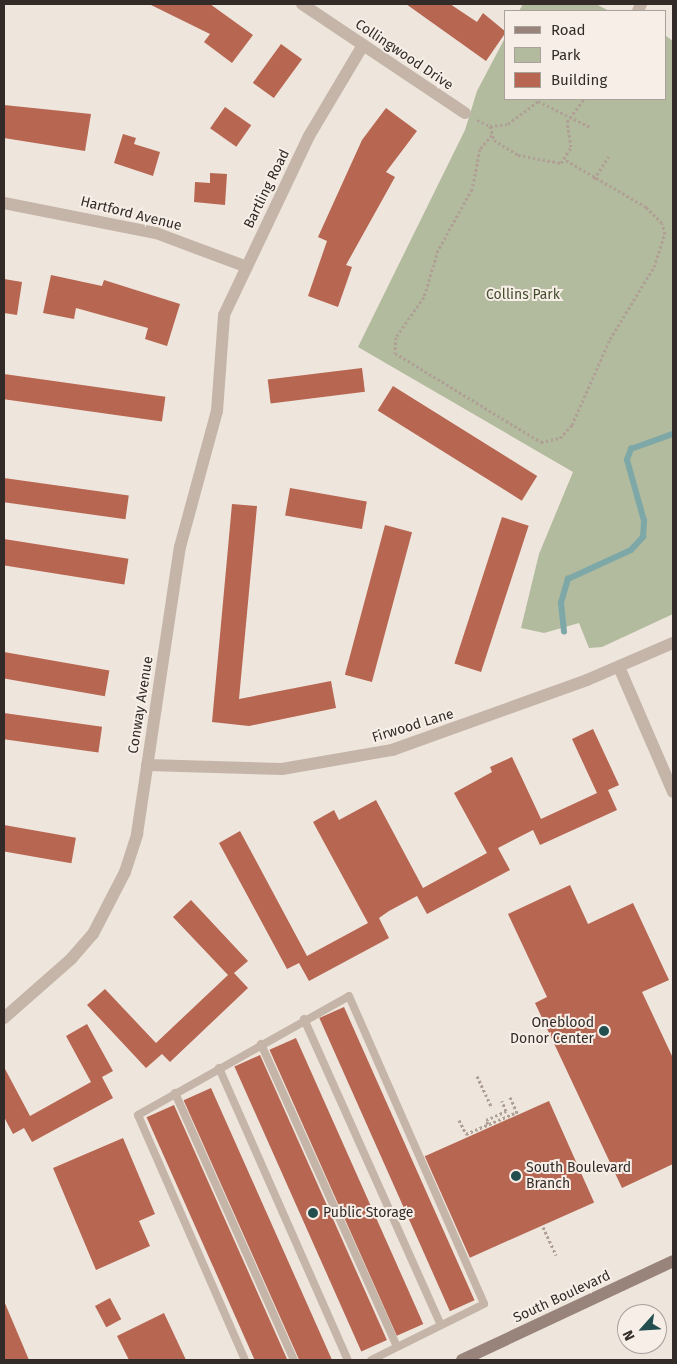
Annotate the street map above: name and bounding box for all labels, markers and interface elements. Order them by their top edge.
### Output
legend [504,10,667,100]
street label: Collingwood Drive [352,16,456,94]
text: Road [551,21,586,39]
text: Park [551,46,581,64]
text: Building [551,71,607,89]
street label: Bartling Road [241,147,293,231]
street label: Hartford Avenue [79,193,183,235]
park label: Collins Park [486,287,560,303]
street label: Conway Avenue [125,655,157,755]
street label: Firwood Lane [370,706,456,746]
place label: Oneblood Donor Center [510,1015,594,1048]
marker: Oneblood Donor Center [598,1025,610,1037]
place label: South Boulevard Branch [526,1160,631,1192]
marker: South Boulevard Branch [510,1170,522,1182]
place label: Public Storage [323,1205,413,1221]
marker: Public Storage [307,1207,319,1219]
street label: South Boulevard [511,1267,613,1327]
north arrow [617,1304,667,1354]
text: N [619,1327,639,1343]

